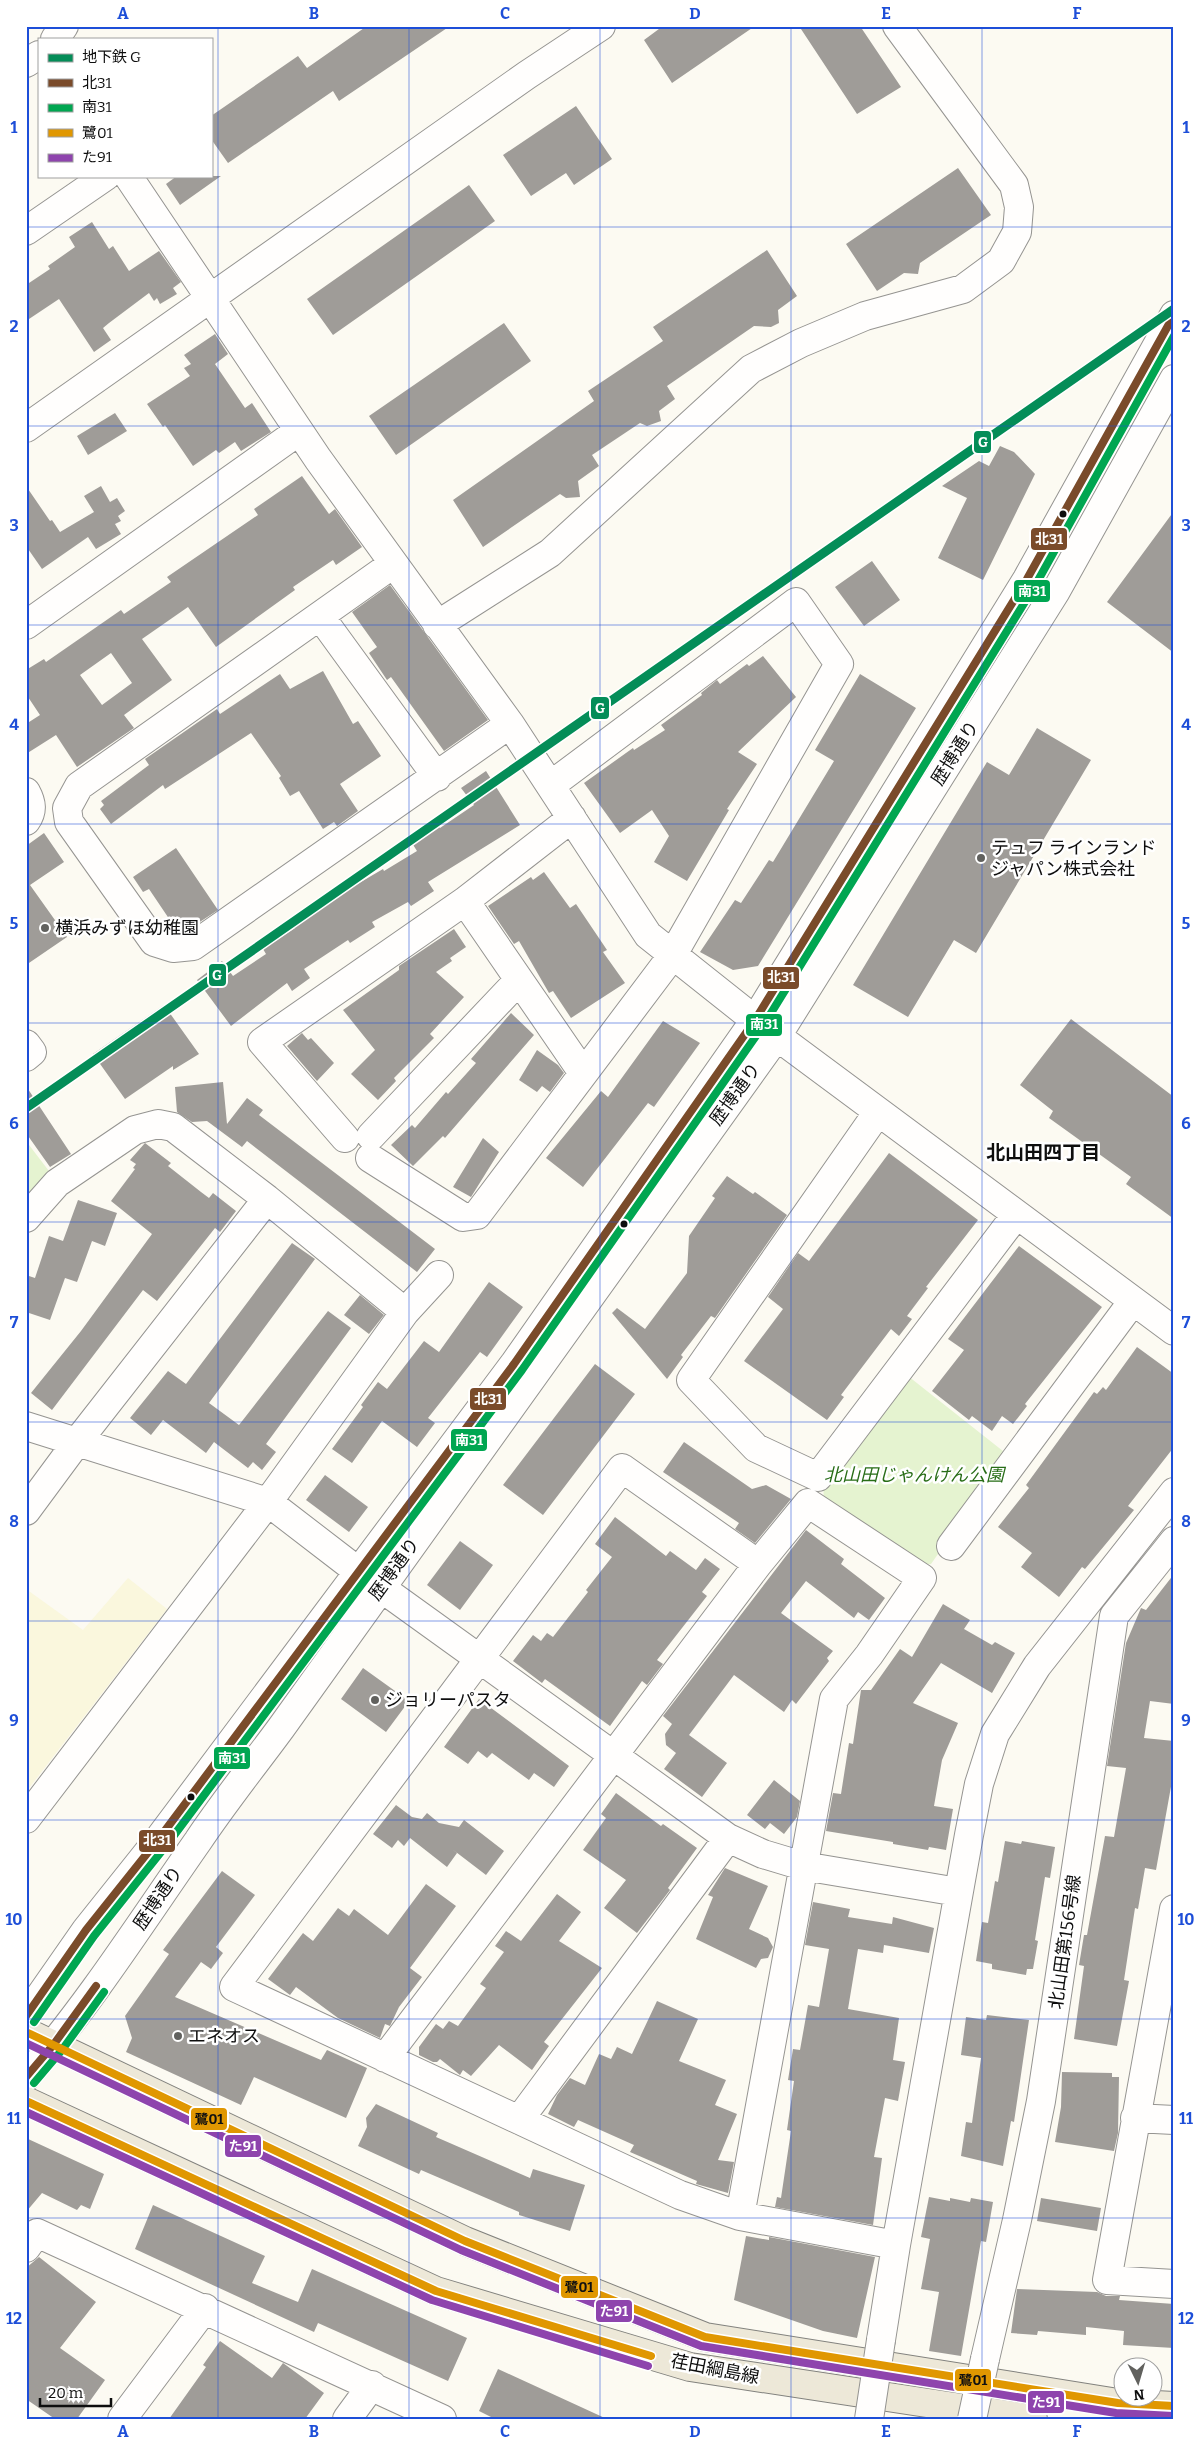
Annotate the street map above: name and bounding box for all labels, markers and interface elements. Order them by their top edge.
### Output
text: A [117,4,129,23]
text: B [309,4,319,23]
text: C [500,4,510,23]
text: D [689,4,701,23]
text: E [881,4,891,23]
text: F [1073,4,1082,23]
legend [38,38,212,178]
text: 地下鉄 G [82,48,141,66]
text: 北31 [82,74,112,92]
text: 南31 [82,98,112,116]
text: 1 [11,118,18,137]
text: 1 [1183,118,1190,137]
text: 鷺01 [82,124,113,142]
text: た91 [82,148,112,166]
text: 2 [9,317,19,336]
text: 2 [1181,317,1191,336]
line badge: G [973,430,992,454]
text: G [978,434,988,451]
unlabelled marker [1058,509,1068,519]
text: 3 [9,516,19,535]
text: 3 [1181,516,1191,535]
line badge: 北31 [1030,527,1068,551]
text: 北31 [1035,531,1063,548]
line badge: 南31 [1013,579,1051,603]
text: 南31 [1018,583,1046,600]
line badge: G [590,696,610,720]
text: G [595,700,605,717]
text: 4 [9,715,19,734]
text: 4 [1181,715,1191,734]
street label: 歴博通り [927,717,983,789]
place label: テュフ ラインランド ジャパン株式会社 [991,837,1157,880]
marker: テュフ ラインランド ジャパン株式会社 [975,852,987,864]
text: 5 [10,914,19,933]
text: 5 [1182,914,1191,933]
place label: 横浜みずほ幼稚園 [55,917,199,939]
marker: 横浜みずほ幼稚園 [39,922,51,934]
line badge: G [208,963,227,987]
line badge: 北31 [762,966,800,990]
text: G [212,967,222,984]
text: 北31 [767,969,795,986]
line badge: 南31 [745,1013,783,1037]
text: 南31 [750,1016,778,1033]
street label: 歴博通り [705,1058,765,1130]
text: 6 [9,1114,19,1133]
text: 6 [1181,1114,1191,1133]
district label: 北山田四丁目 [986,1141,1100,1164]
unlabelled marker [619,1219,629,1229]
text: 7 [10,1313,19,1332]
text: 7 [1182,1313,1191,1332]
line badge: 北31 [469,1387,507,1411]
text: 北31 [474,1391,502,1408]
line badge: 南31 [450,1428,488,1452]
text: 南31 [455,1432,483,1449]
park label: 北山田じゃんけん公園 [824,1464,1007,1486]
text: 8 [9,1512,19,1531]
text: 8 [1181,1512,1191,1531]
street label: 歴博通り [364,1533,424,1605]
place label: ジョリーパスタ [385,1689,511,1711]
marker: ジョリーパスタ [369,1694,381,1706]
text: 9 [9,1711,19,1730]
text: 9 [1181,1711,1191,1730]
line badge: 南31 [213,1746,251,1770]
text: 南31 [218,1750,246,1767]
unlabelled marker [186,1792,196,1802]
line badge: 北31 [138,1829,176,1853]
text: 北31 [143,1832,171,1849]
street label: 歴博通り [129,1862,187,1934]
street label: 北山田第156号線 [1045,1873,1085,2011]
text: 10 [5,1910,23,1929]
text: 10 [1177,1910,1195,1929]
place label: エネオス [188,2025,260,2047]
marker: エネオス [172,2030,184,2042]
line badge: 鷺01 [190,2107,228,2131]
text: 11 [7,2109,21,2128]
text: 11 [1179,2109,1193,2128]
text: 鷺01 [195,2111,223,2128]
line badge: た91 [224,2134,262,2158]
text: た91 [229,2138,257,2155]
line badge: 鷺01 [560,2275,599,2299]
text: 鷺01 [565,2279,593,2296]
line badge: た91 [595,2299,633,2323]
text: た91 [600,2303,628,2320]
text: 12 [6,2309,22,2328]
text: 12 [1178,2309,1194,2328]
street label: 荏田綱島線 [669,2350,761,2388]
north arrow [1112,2358,1162,2408]
line badge: 鷺01 [954,2368,992,2392]
text: 鷺01 [959,2372,987,2389]
scale bar [40,2375,111,2407]
text: 20 m [48,2384,84,2402]
text: N [1133,2386,1145,2403]
line badge: た91 [1027,2390,1065,2414]
text: た91 [1032,2394,1060,2411]
text: A [117,2422,129,2441]
text: B [309,2422,319,2441]
text: C [500,2422,510,2441]
text: D [689,2422,701,2441]
text: E [881,2422,891,2441]
text: F [1073,2422,1082,2441]

